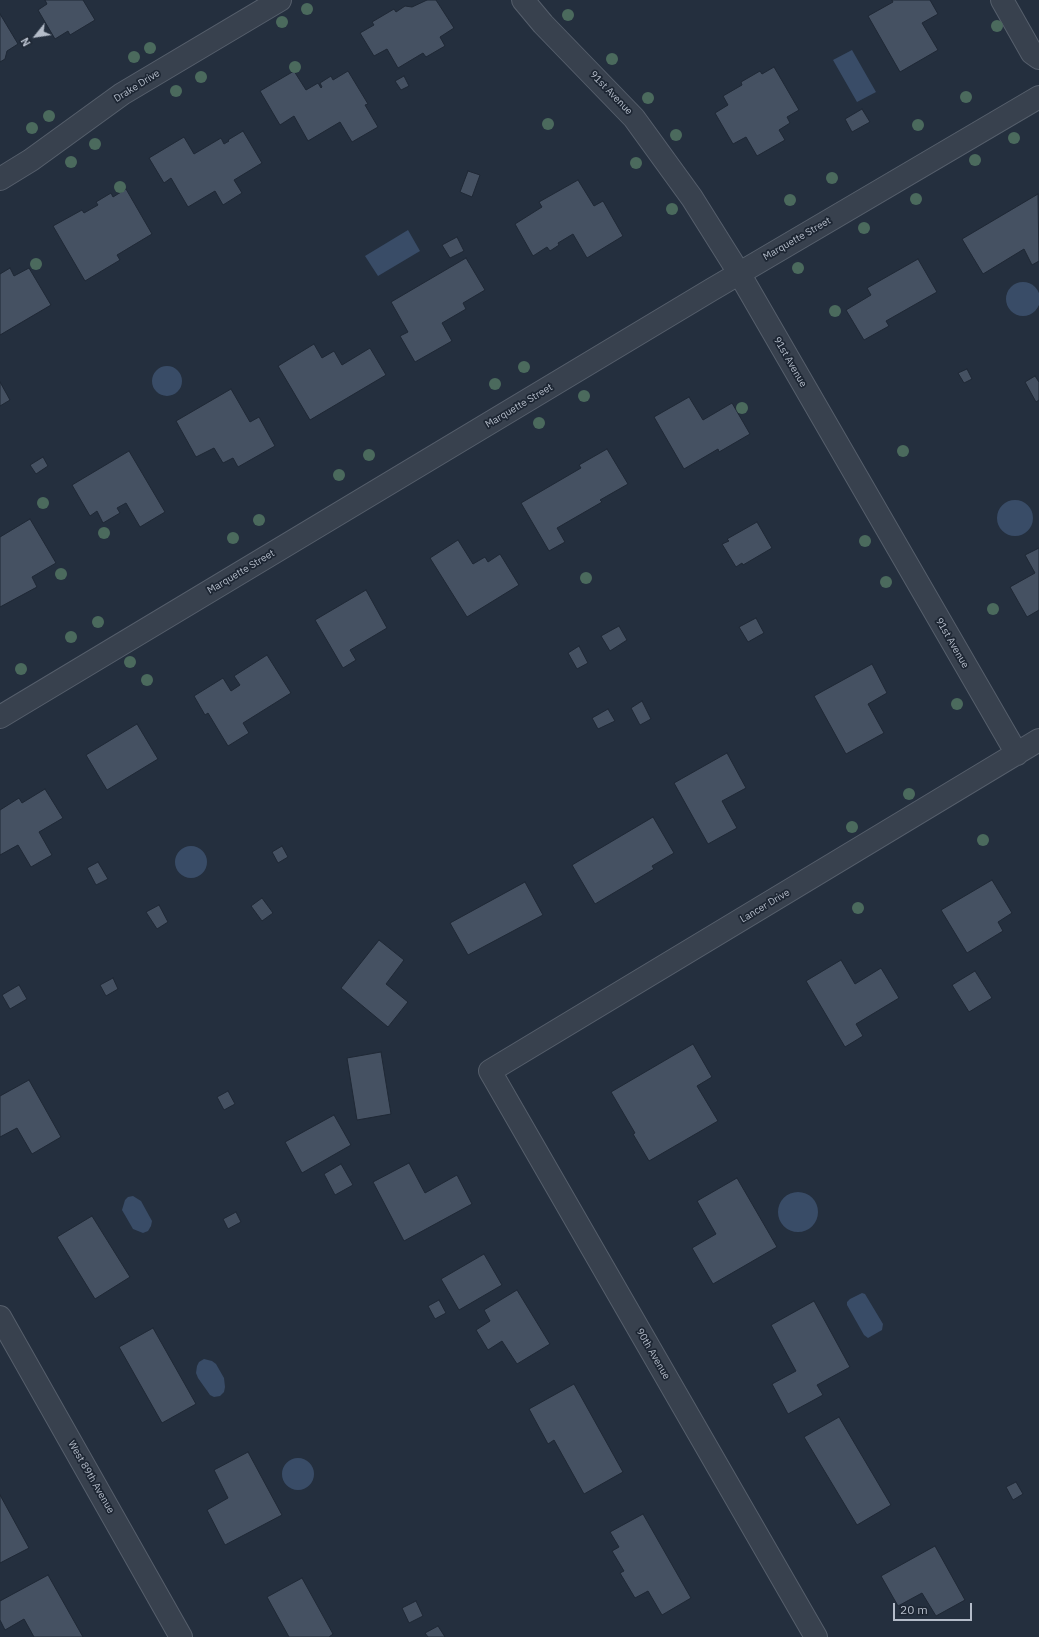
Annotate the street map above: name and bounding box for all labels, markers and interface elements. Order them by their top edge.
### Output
north arrow [16,16,56,56]
text: N [18,35,34,49]
street label: Drake Drive [112,67,162,105]
street label: 91st Avenue [587,69,635,117]
street label: Marquette Street [761,215,833,263]
street label: 91st Avenue [771,335,809,389]
street label: Marquette Street [483,381,555,431]
street label: Marquette Street [205,547,277,597]
street label: 91st Avenue [933,616,971,670]
street label: Lancer Drive [738,887,792,925]
street label: 90th Avenue [634,1326,672,1382]
street label: West 89th Avenue [65,1439,117,1515]
scale bar [895,1595,974,1621]
text: 20 m [900,1602,928,1617]

